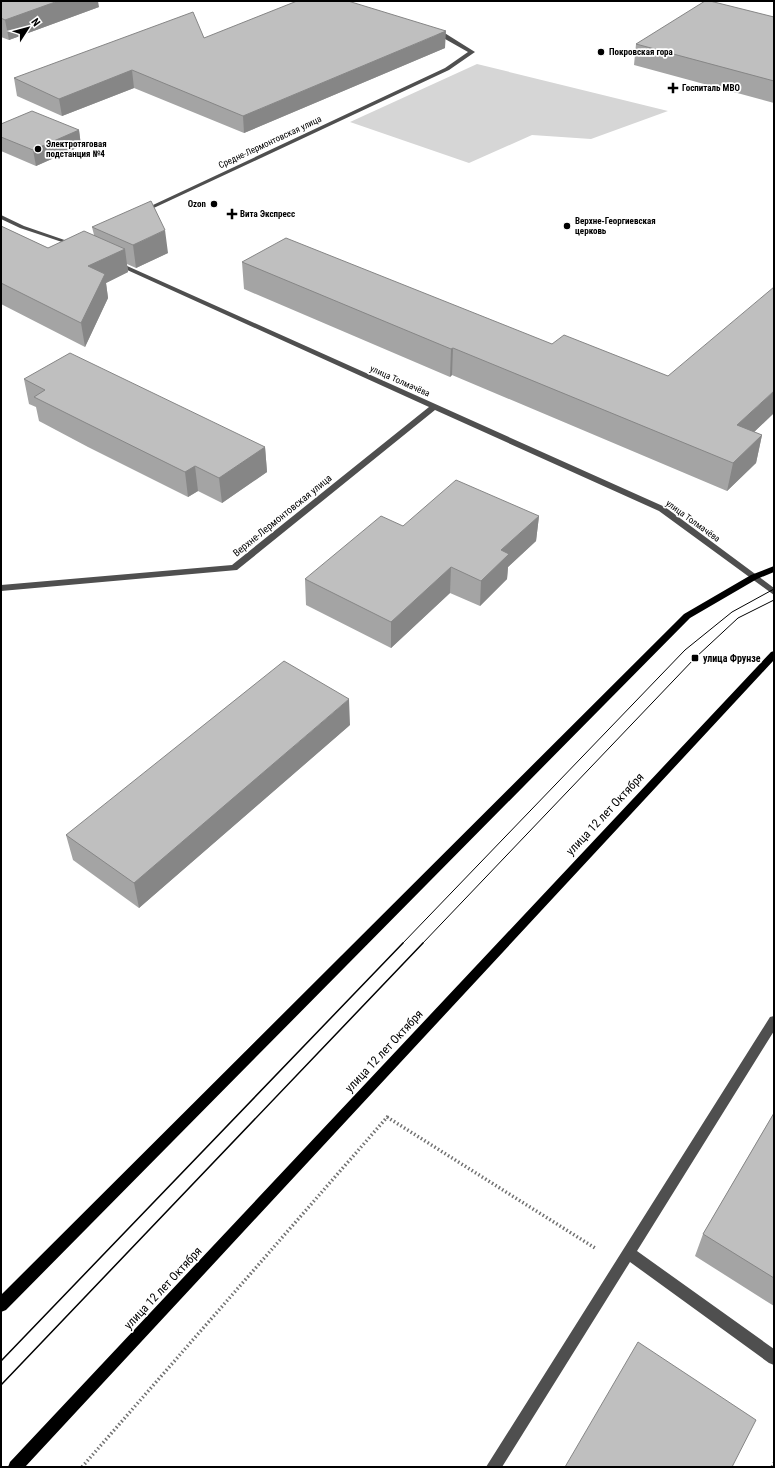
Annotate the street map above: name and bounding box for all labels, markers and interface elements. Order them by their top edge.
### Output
north arrow [8,8,48,48]
text: N [28,16,43,29]
marker: Покровская гора [596,47,606,57]
place label: Покровская гора [609,47,673,57]
marker: Госпиталь МВО [667,82,679,94]
place label: Госпиталь МВО [682,83,740,93]
street label: Средне-Лермонтовская улица [217,114,323,170]
place label: Электротяговая подстанция №4 [46,139,107,159]
marker: Электротяговая подстанция №4 [33,144,43,154]
place label: Ozon [188,199,206,209]
marker: Ozon [209,199,219,209]
marker: Вита Экспресс [227,209,237,219]
place label: Вита Экспресс [240,209,295,219]
place label: Верхне-Георгиевская церковь [575,216,656,236]
marker: Верхне-Георгиевская церковь [562,221,572,231]
street label: улица Толмачёва [369,363,431,399]
street label: Верхне-Лермонтовская улица [231,472,334,559]
street label: улица Толмачёва [664,498,722,544]
marker: улица Фрунзе [690,653,700,663]
place label: улица Фрунзе [703,653,761,664]
street label: улица 12 лет Октября [563,770,647,858]
street label: улица 12 лет Октября [342,1007,426,1095]
street label: улица 12 лет Октября [121,1244,205,1332]

